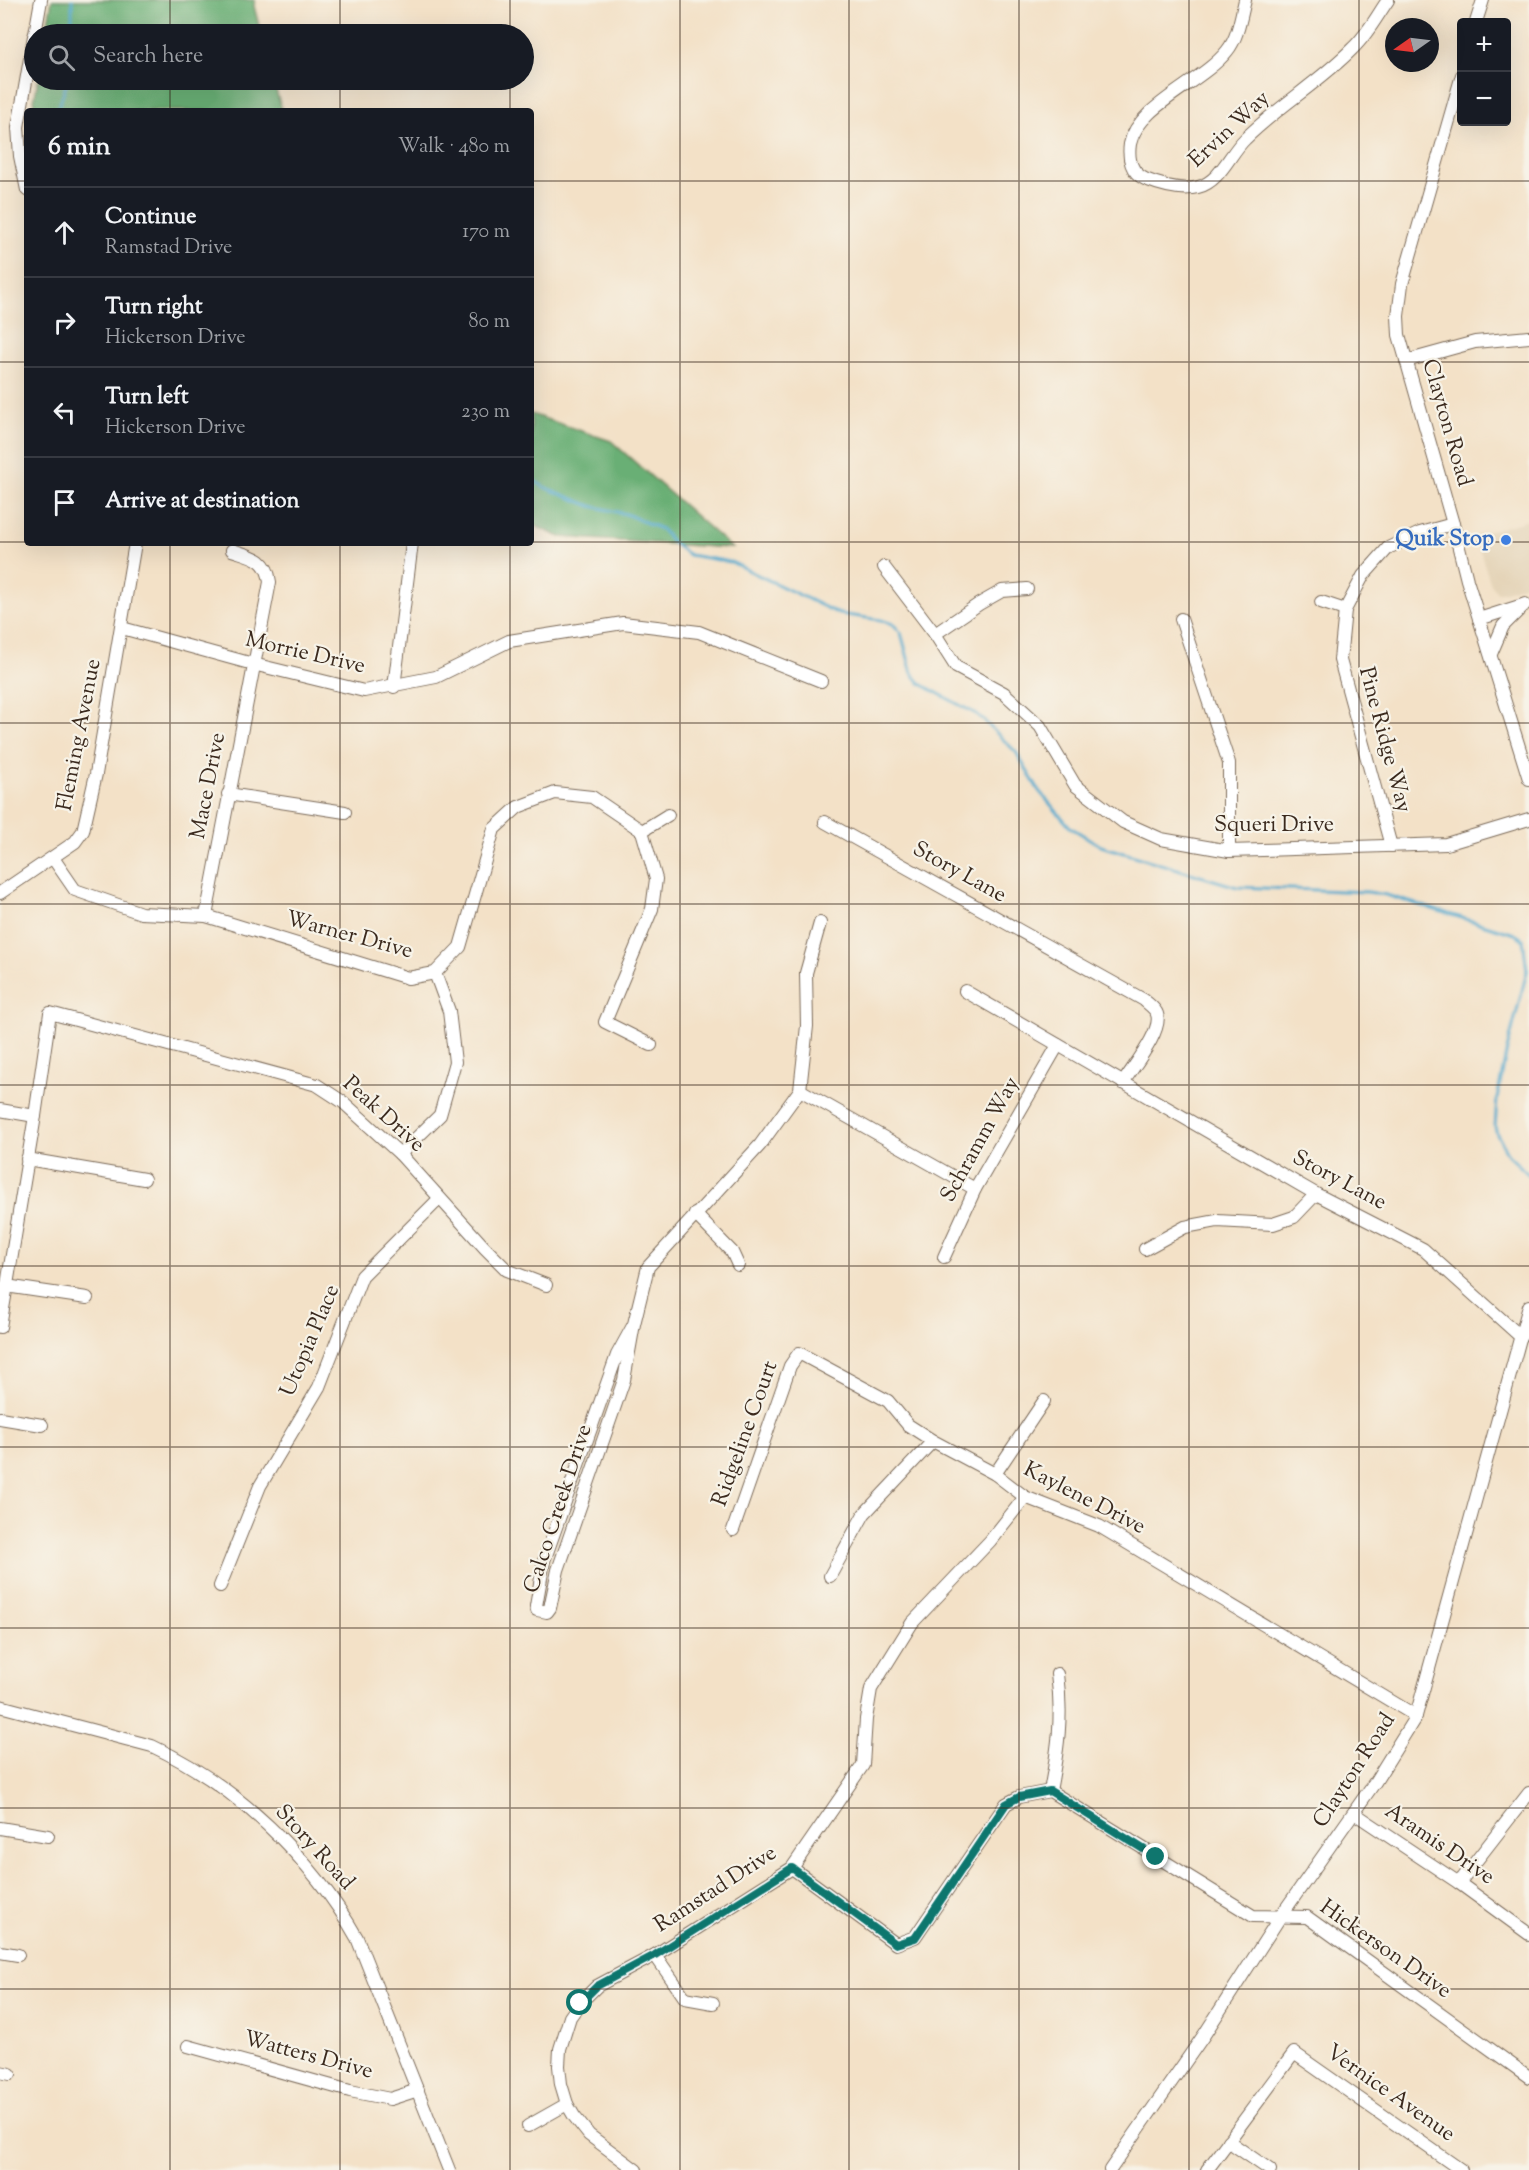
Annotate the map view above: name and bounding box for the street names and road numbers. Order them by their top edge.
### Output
street label: Ervin Way [1182,84,1278,176]
street label: Clayton Road [1413,355,1479,491]
street label: Morrie Drive [242,625,368,683]
street label: Fleming Avenue [50,656,110,814]
street label: Pine Ridge Way [1349,664,1419,816]
street label: Mace Drive [183,730,235,842]
street label: Squeri Drive [1214,810,1334,842]
street label: Story Lane [906,834,1012,912]
street label: Warner Drive [282,904,416,968]
street label: Peak Drive [335,1069,431,1161]
street label: Schramm Way [933,1071,1029,1209]
street label: Story Lane [1286,1143,1392,1219]
street label: Utopia Place [273,1280,349,1402]
street label: Ridgeline Court [705,1356,787,1511]
street label: Calco Creek Drive [517,1420,601,1598]
street label: Kaylene Drive [1017,1454,1151,1544]
street label: Clayton Road [1306,1707,1404,1835]
street label: Aramis Drive [1378,1796,1500,1894]
street label: Story Road [267,1798,361,1898]
street label: Ramstad Drive [649,1838,783,1942]
street label: Hickerson Drive [1312,1893,1458,2007]
street label: Watters Drive [240,2023,376,2089]
street label: Vernice Avenue [1319,2037,1461,2151]

